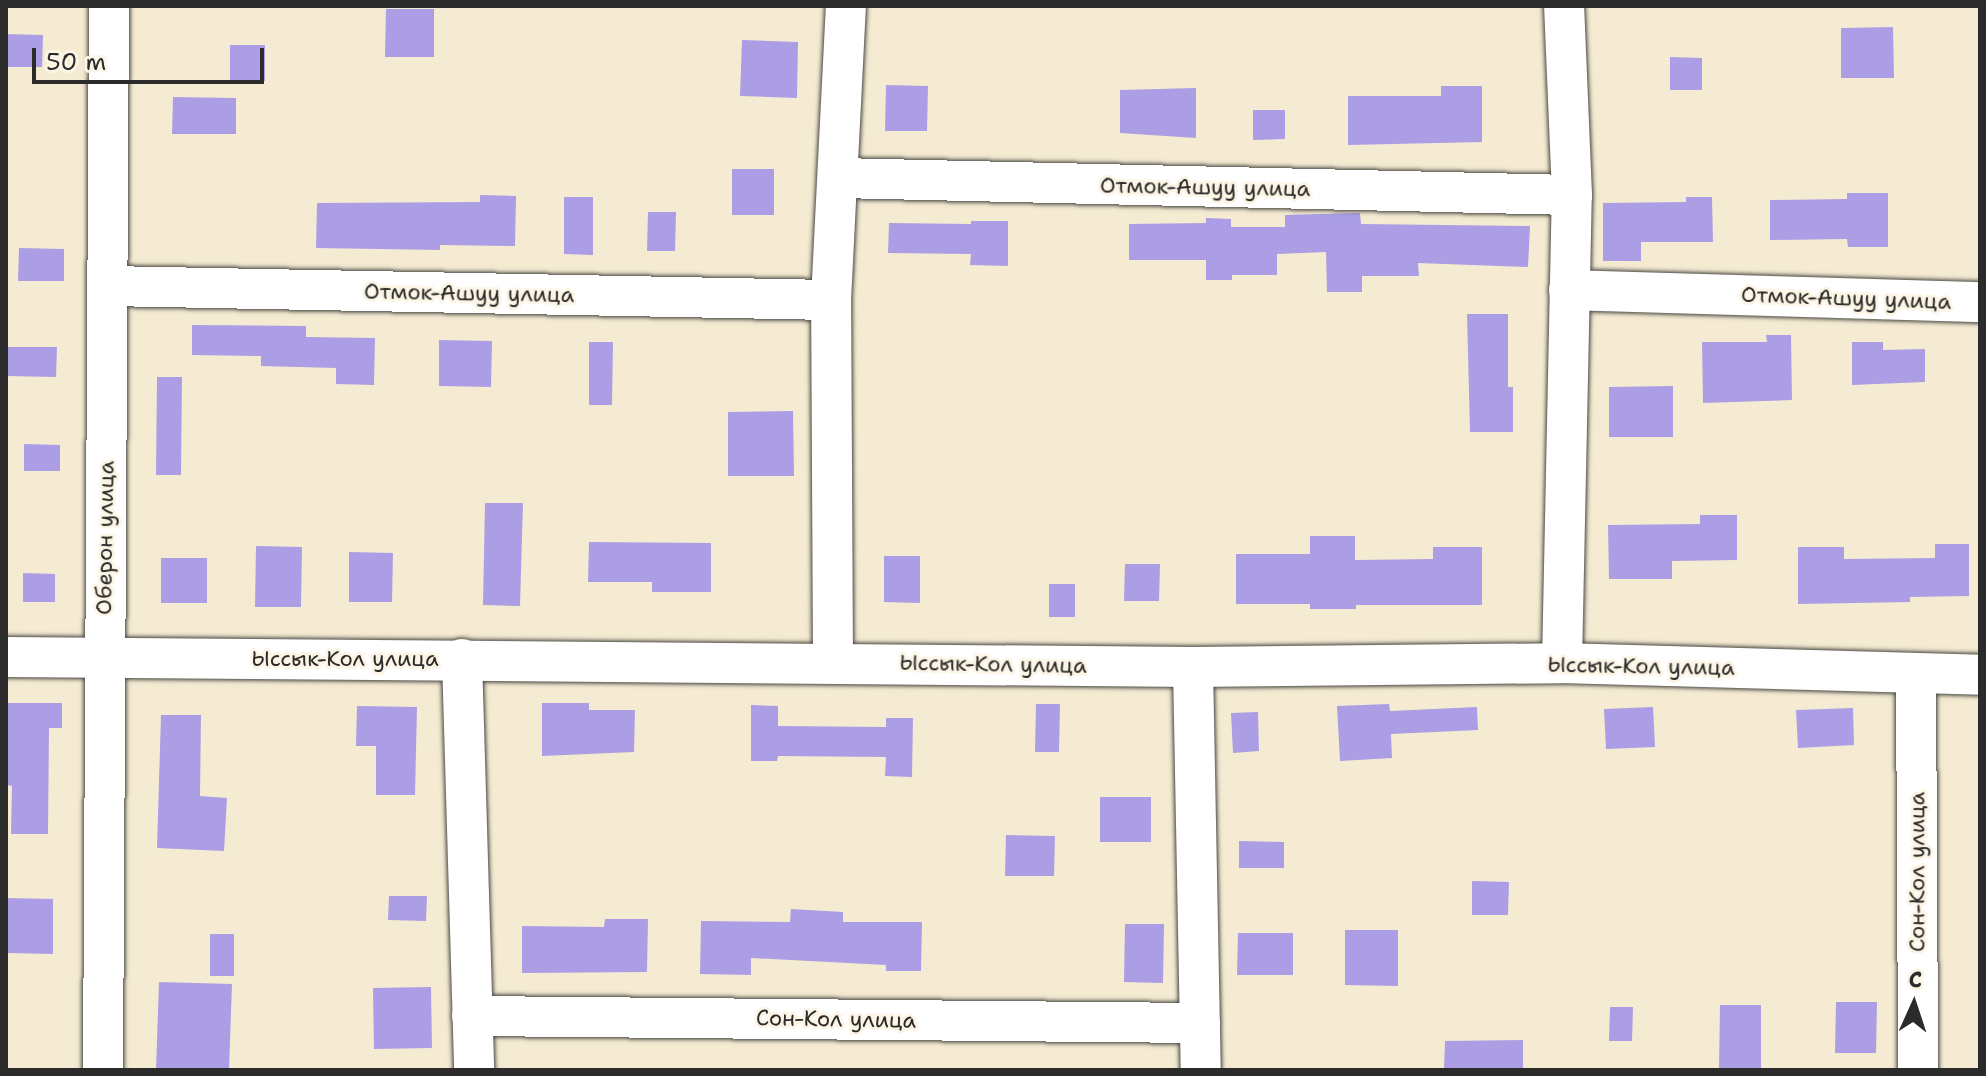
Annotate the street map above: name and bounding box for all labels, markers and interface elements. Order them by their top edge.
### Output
scale bar [36,32,268,82]
text: 50 m [46,46,106,78]
street label: Отмок-Ашуу улица [1100,172,1310,202]
street label: Отмок-Ашуу улица [364,278,574,308]
street label: Отмок-Ашуу улица [1740,281,1952,315]
street label: Оберон улица [90,461,120,615]
street label: Ыссык-Кол улица [251,646,439,672]
street label: Ыссык-Кол улица [899,649,1087,679]
street label: Ыссык-Кол улица [1547,651,1735,681]
street label: Сон-Кол улица [1904,792,1930,952]
north arrow [1874,964,1954,1044]
text: С [1908,965,1923,994]
street label: Сон-Кол улица [756,1004,916,1034]

